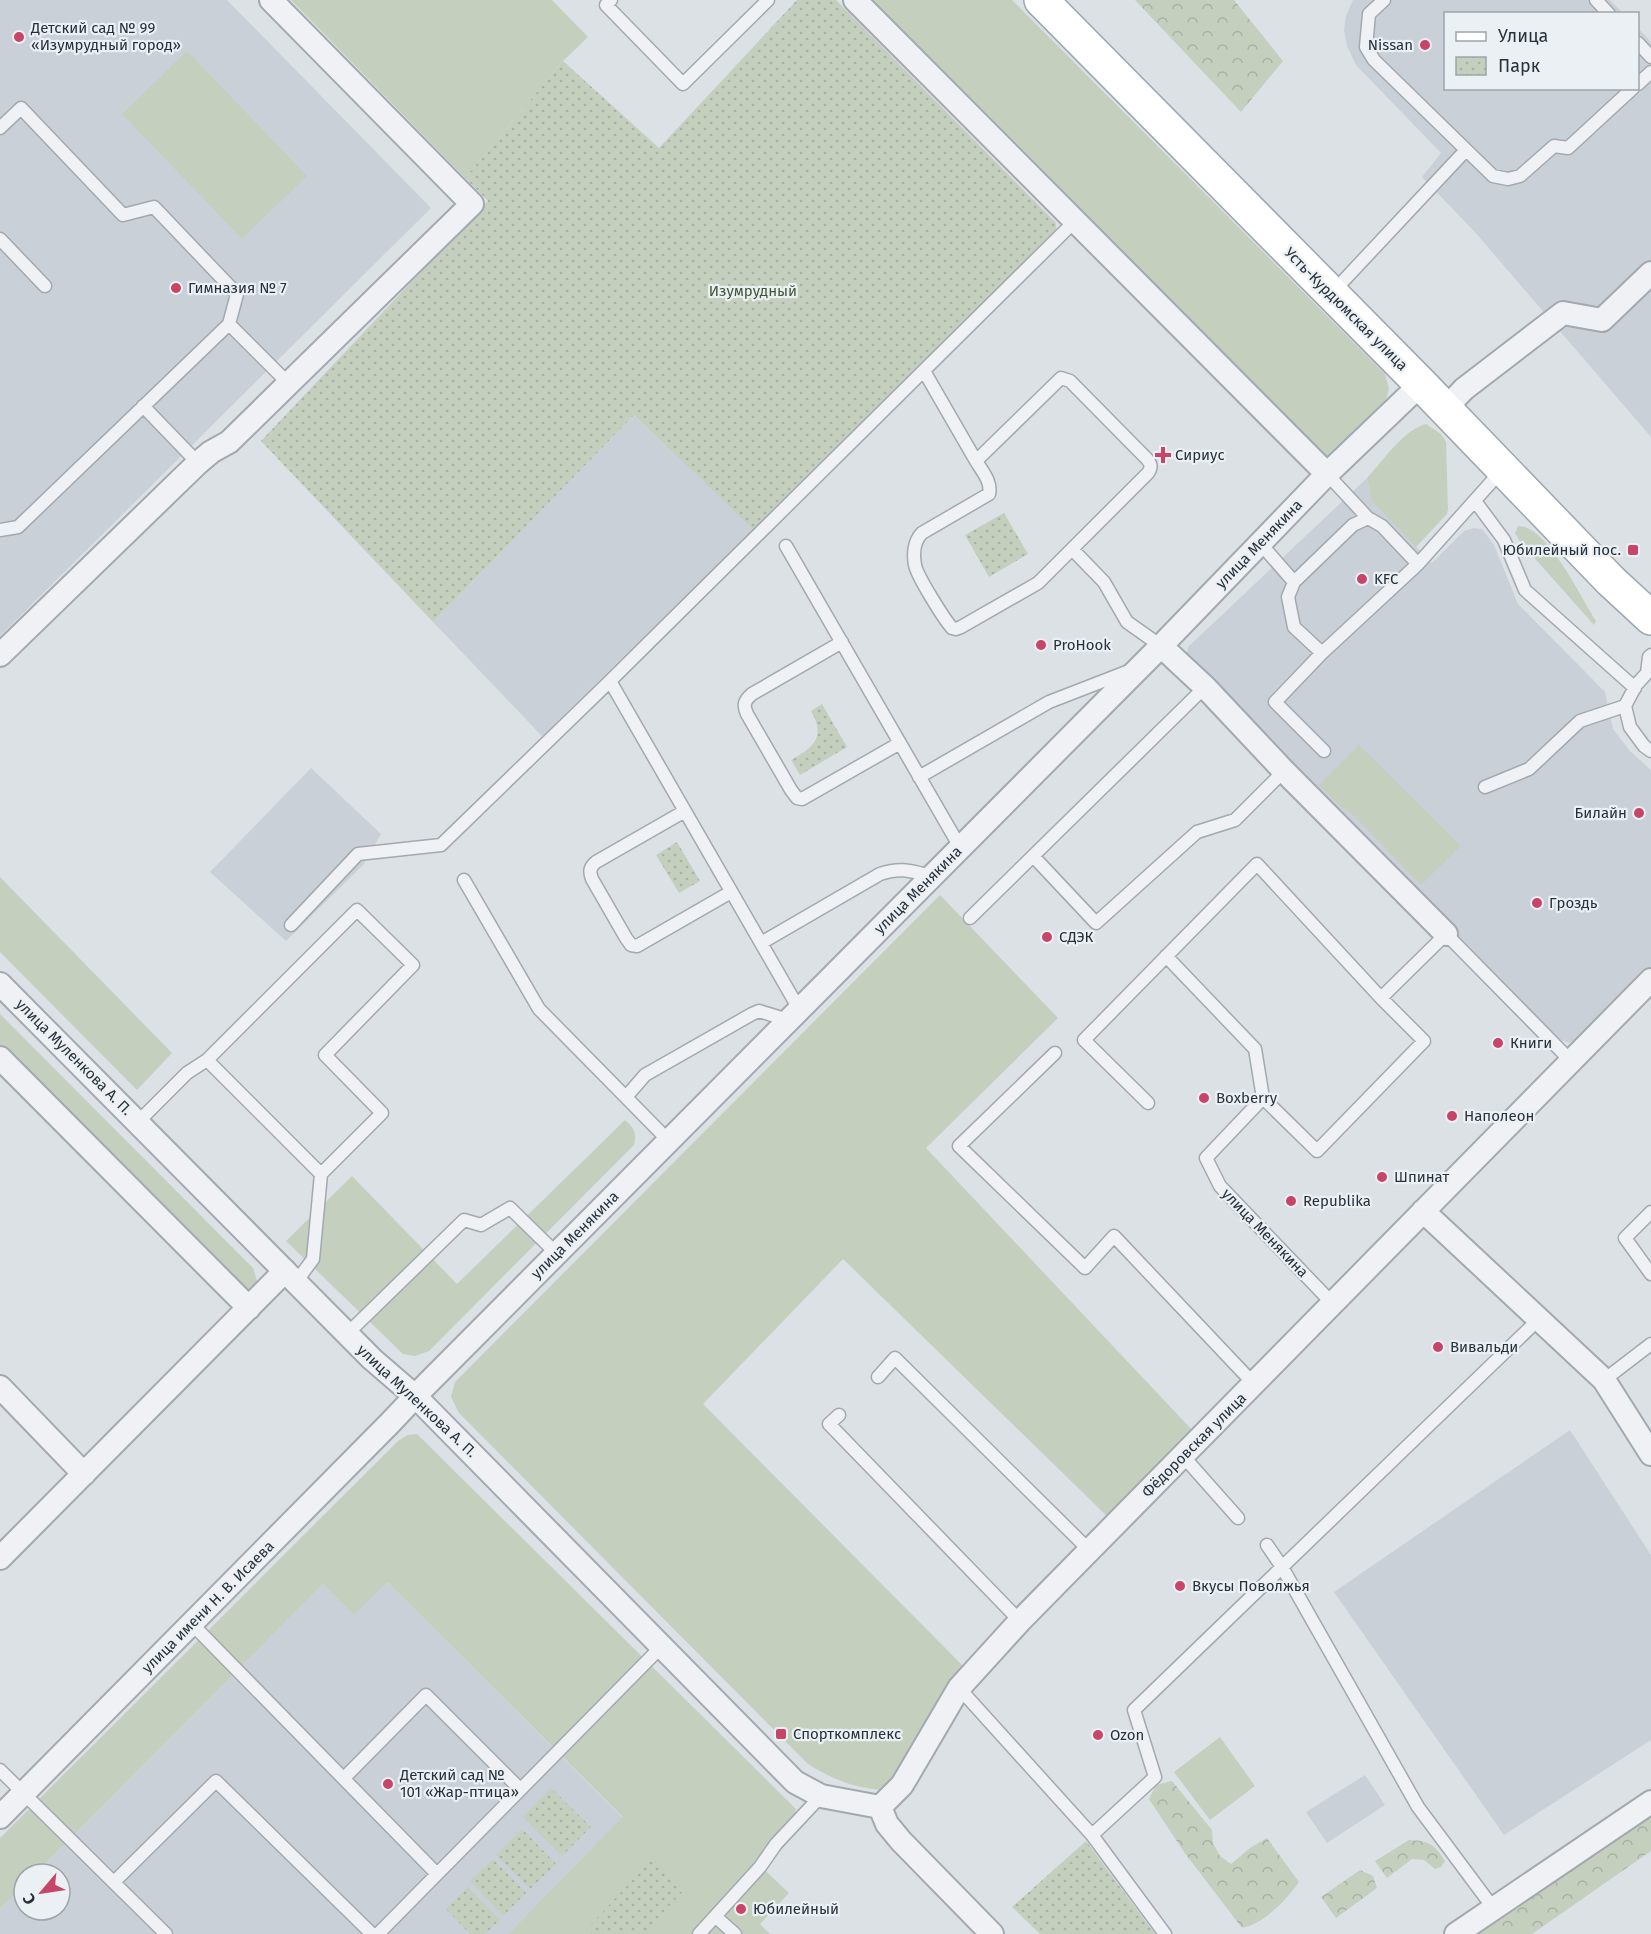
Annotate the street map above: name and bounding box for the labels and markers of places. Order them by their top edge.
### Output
place label: Детский сад № 99 «Изумрудный город» [30,19,181,54]
marker: Детский сад № 99 «Изумрудный город» [12,30,26,44]
place label: Nissan [1368,36,1413,54]
marker: Nissan [1418,38,1432,52]
place label: Гимназия № 7 [188,279,287,297]
marker: Гимназия № 7 [169,281,183,295]
place label: Сириус [1175,446,1225,464]
marker: Сириус [1156,448,1170,462]
place label: Юбилейный пос. [1503,541,1621,559]
marker: Юбилейный пос. [1626,543,1640,557]
place label: KFC [1374,570,1399,588]
marker: KFC [1355,572,1369,586]
place label: ProHook [1053,636,1111,654]
marker: ProHook [1034,638,1048,652]
place label: Билайн [1575,804,1627,822]
marker: Билайн [1632,806,1646,820]
place label: Гроздь [1549,894,1598,912]
marker: Гроздь [1530,896,1544,910]
place label: СДЭК [1059,928,1094,946]
marker: СДЭК [1040,930,1054,944]
place label: Книги [1510,1034,1552,1052]
marker: Книги [1491,1036,1505,1050]
place label: Boxberry [1216,1089,1278,1107]
marker: Boxberry [1197,1091,1211,1105]
place label: Наполеон [1464,1107,1534,1125]
marker: Наполеон [1445,1109,1459,1123]
place label: Шпинат [1394,1168,1449,1186]
marker: Шпинат [1375,1170,1389,1184]
place label: Republika [1303,1192,1371,1210]
marker: Republika [1284,1194,1298,1208]
place label: Вивальди [1450,1338,1518,1356]
marker: Вивальди [1431,1340,1445,1354]
place label: Вкусы Поволжья [1192,1577,1310,1595]
marker: Вкусы Поволжья [1173,1579,1187,1593]
place label: Спорткомплекс [793,1725,901,1743]
place label: Ozon [1110,1726,1144,1744]
marker: Спорткомплекс [774,1727,788,1741]
marker: Ozon [1091,1728,1105,1742]
place label: Детский сад № 101 «Жар-птица» [399,1766,519,1801]
marker: Детский сад № 101 «Жар-птица» [381,1777,395,1791]
place label: Юбилейный [753,1900,839,1918]
marker: Юбилейный [734,1902,748,1916]

